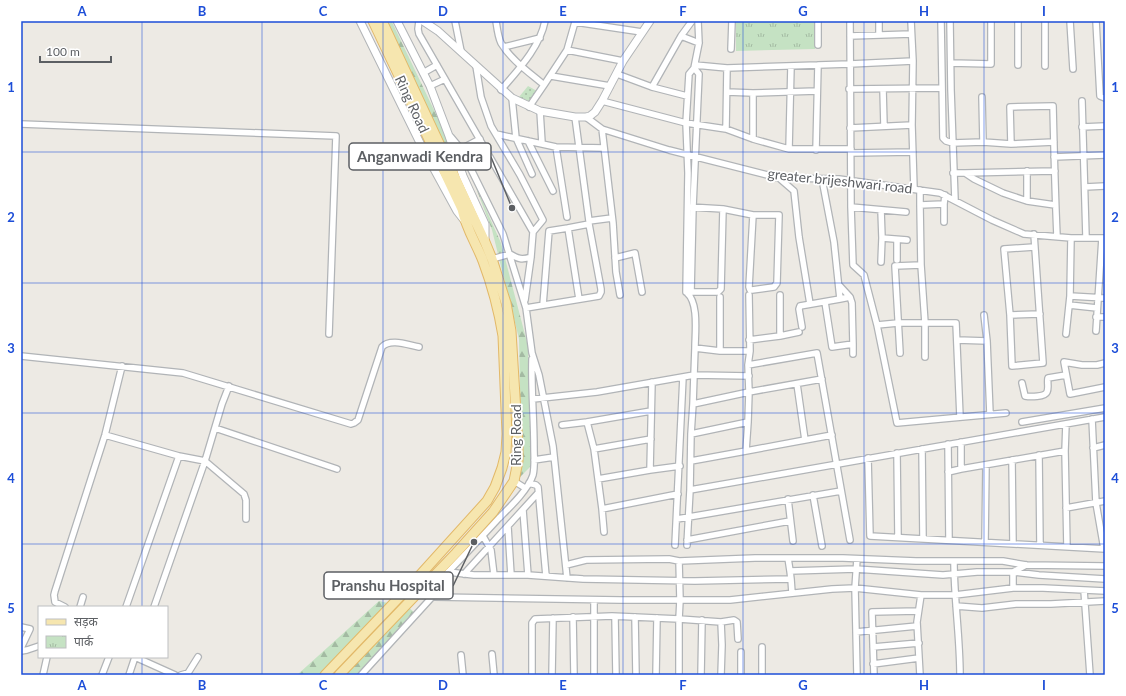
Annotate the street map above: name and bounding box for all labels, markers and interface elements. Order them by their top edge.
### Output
text: A [76,3,87,19]
text: B [198,3,207,19]
text: C [319,3,328,19]
text: D [438,3,448,19]
text: E [559,3,567,19]
text: F [679,3,687,19]
text: G [798,3,808,19]
text: H [919,3,929,19]
text: I [1042,3,1046,19]
scale bar [40,38,111,64]
text: 100 m [46,44,80,59]
street label: Ring Road [392,72,433,135]
text: 1 [7,79,15,95]
text: 1 [1111,79,1119,95]
callout: Anganwadi Kendra [349,143,491,170]
text: Anganwadi Kendra [356,147,483,165]
street label: greater brijeshwari road [767,164,913,197]
text: 2 [7,209,15,225]
text: 2 [1111,209,1119,225]
text: 3 [7,340,15,356]
text: 3 [1111,340,1119,356]
street label: Ring Road [507,404,524,466]
text: 4 [7,470,15,486]
text: 4 [1111,470,1119,486]
callout: Pranshu Hospital [324,572,453,599]
text: Pranshu Hospital [331,576,445,594]
text: 5 [7,600,15,616]
text: 5 [1111,600,1119,616]
legend [38,606,168,658]
text: सड़क [74,614,99,629]
text: पार्क [74,634,94,649]
text: A [76,677,87,693]
text: B [198,677,207,693]
text: C [319,677,328,693]
text: D [438,677,448,693]
text: E [559,677,567,693]
text: F [679,677,687,693]
text: G [798,677,808,693]
text: H [919,677,929,693]
text: I [1042,677,1046,693]

